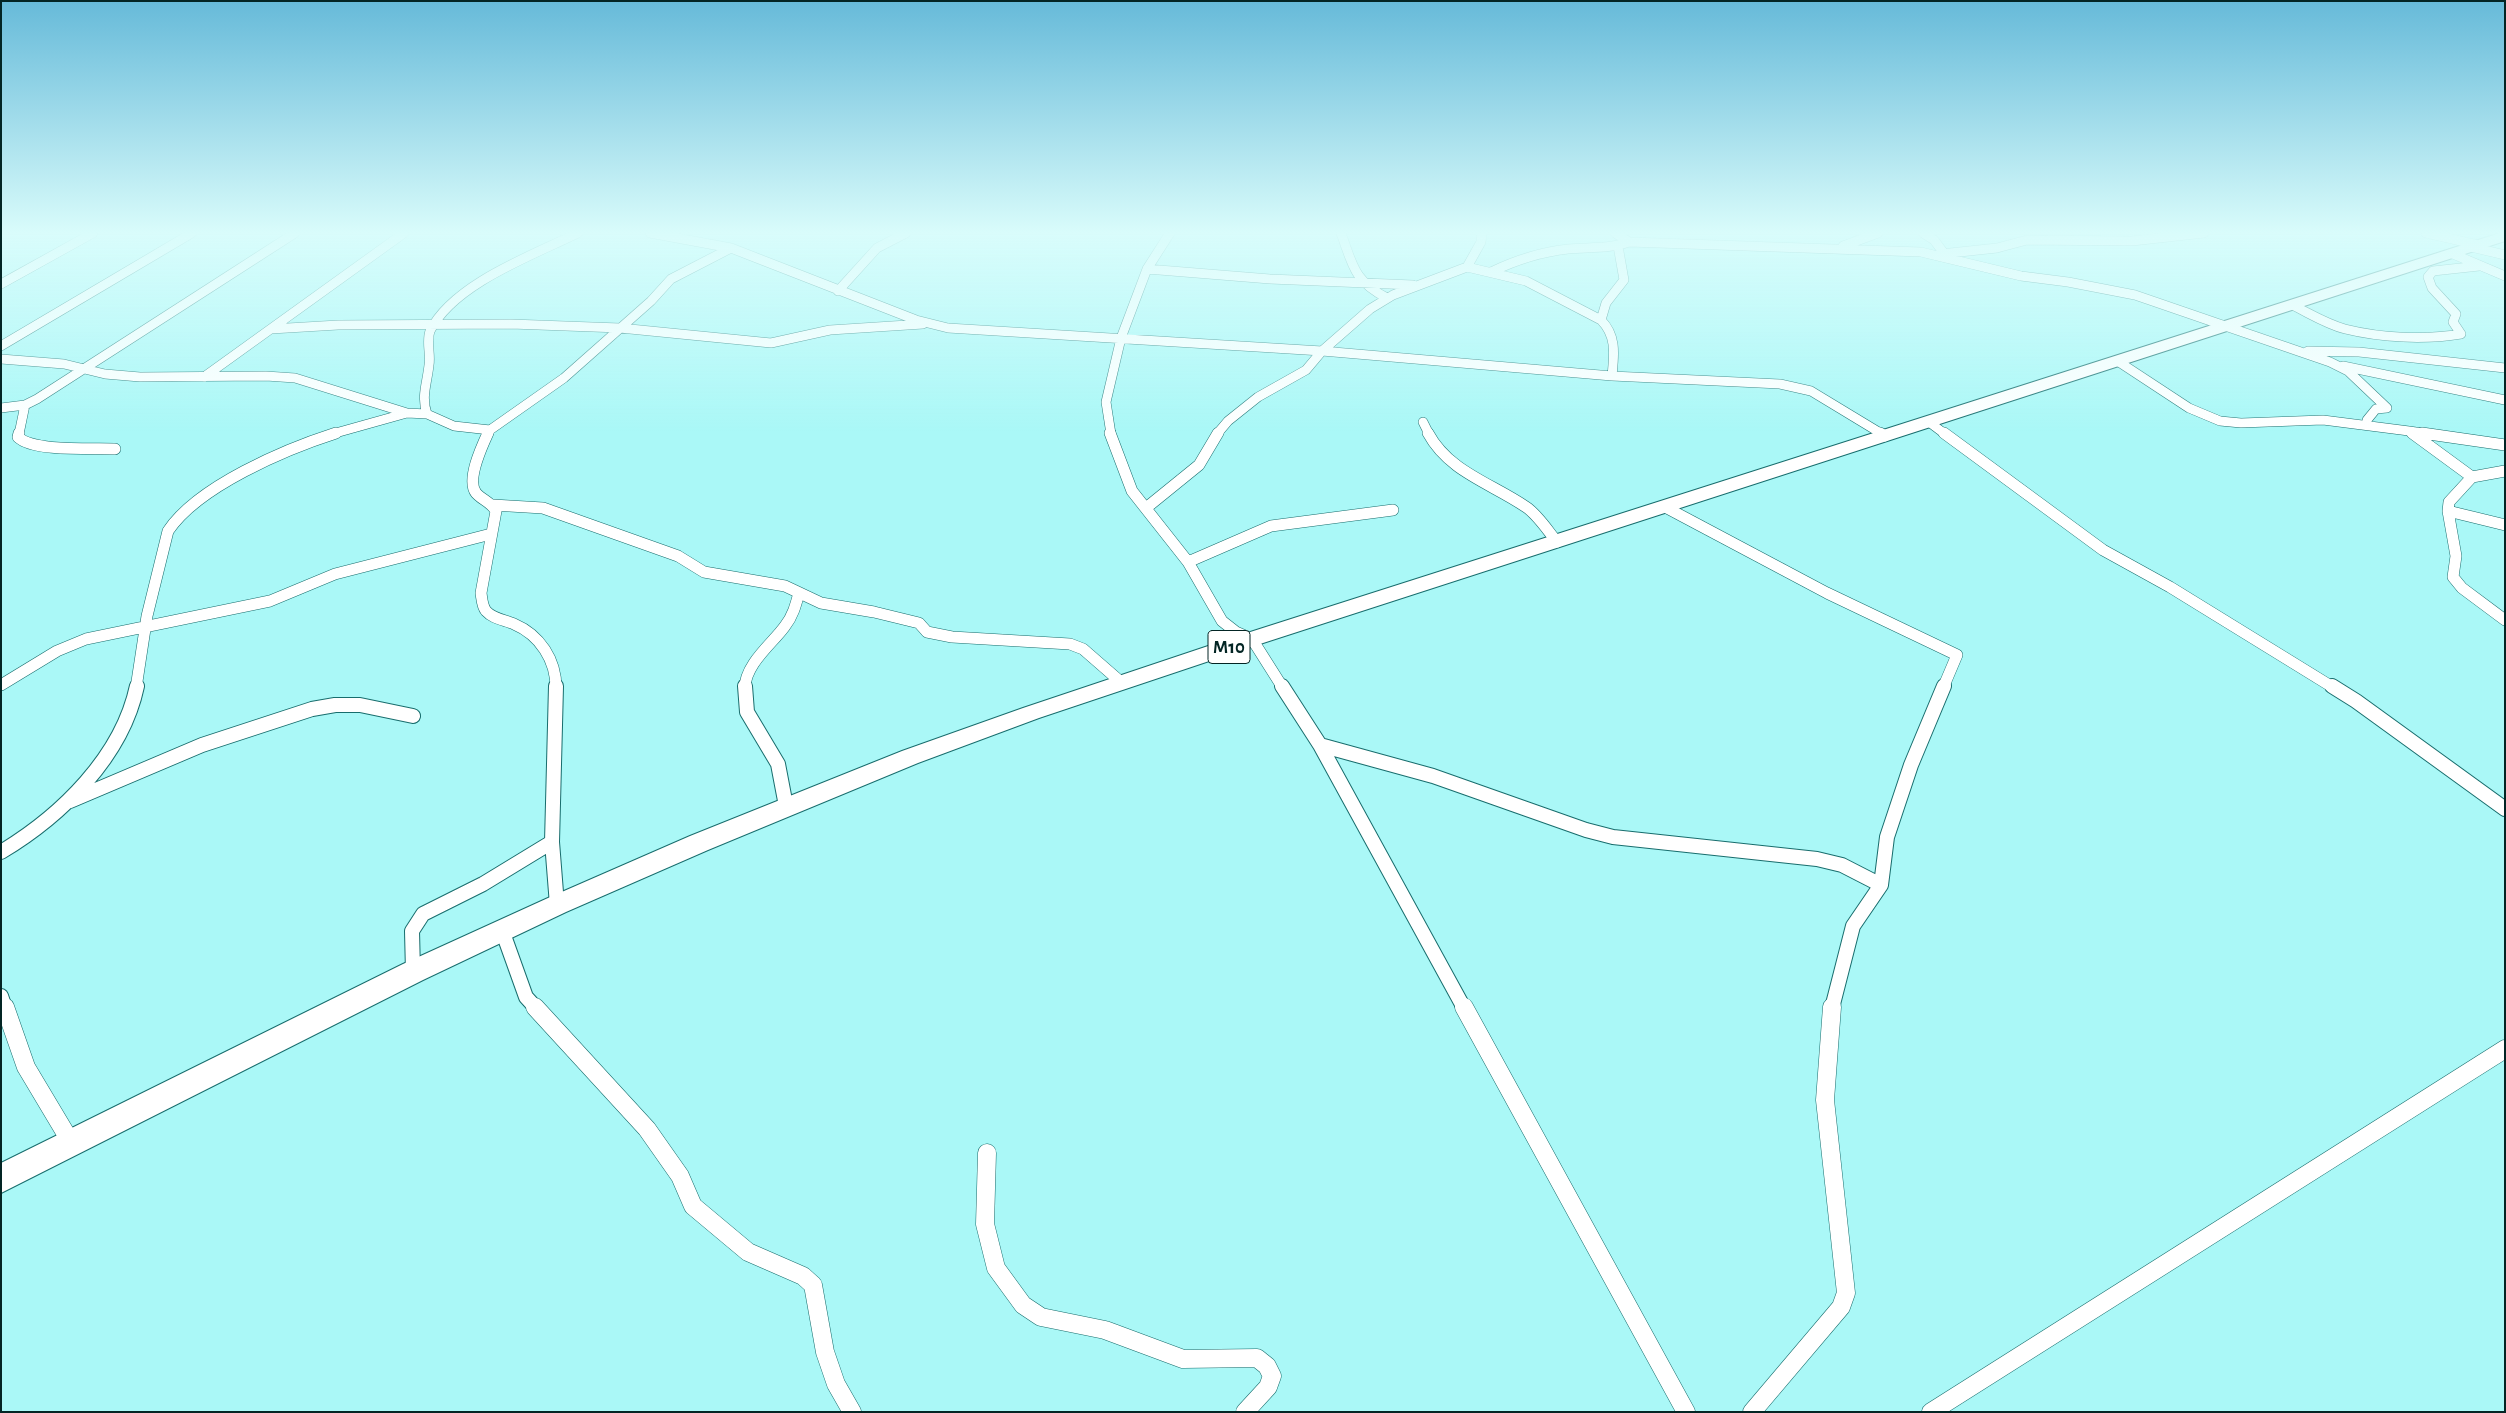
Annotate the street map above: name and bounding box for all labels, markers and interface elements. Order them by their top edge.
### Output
road number: M10 [1208,630,1250,664]

